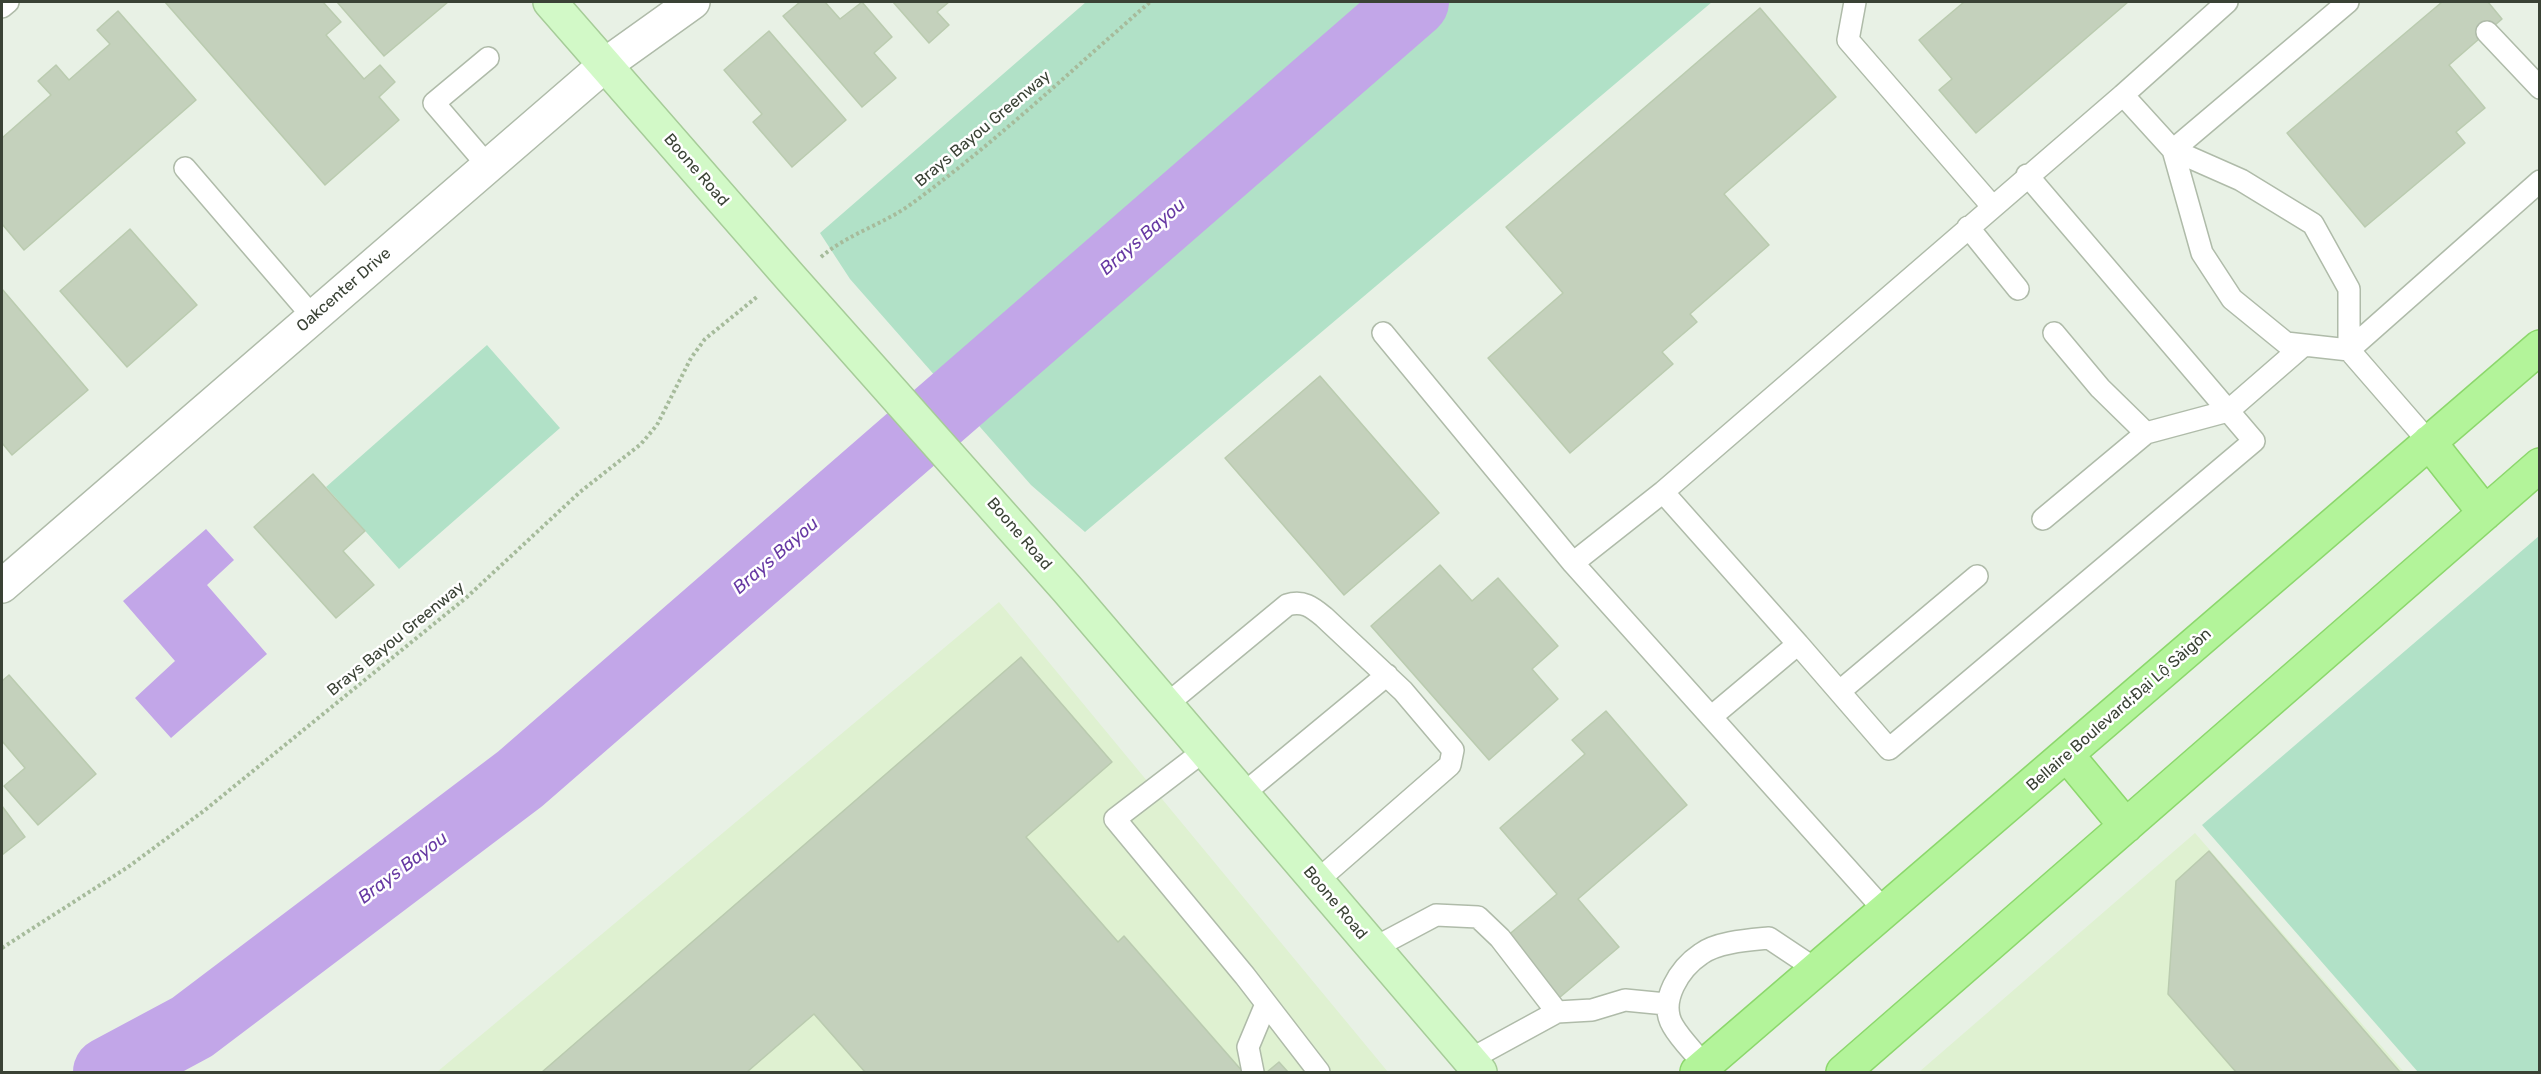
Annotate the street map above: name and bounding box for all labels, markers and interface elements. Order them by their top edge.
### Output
street label: Brays Bayou Greenway [911,67,1055,191]
street label: Boone Road [659,130,733,210]
water label: Brays Bayou [1096,194,1190,280]
street label: Oakcenter Drive [293,244,395,336]
street label: Boone Road [982,494,1056,574]
water label: Brays Bayou [729,513,823,599]
street label: Brays Bayou Greenway [324,578,468,700]
street label: Bellaire Boulevard;Đại Lộ Sàigòn [2023,624,2215,796]
water label: Brays Bayou [354,827,452,909]
street label: Boone Road [1299,863,1371,943]

